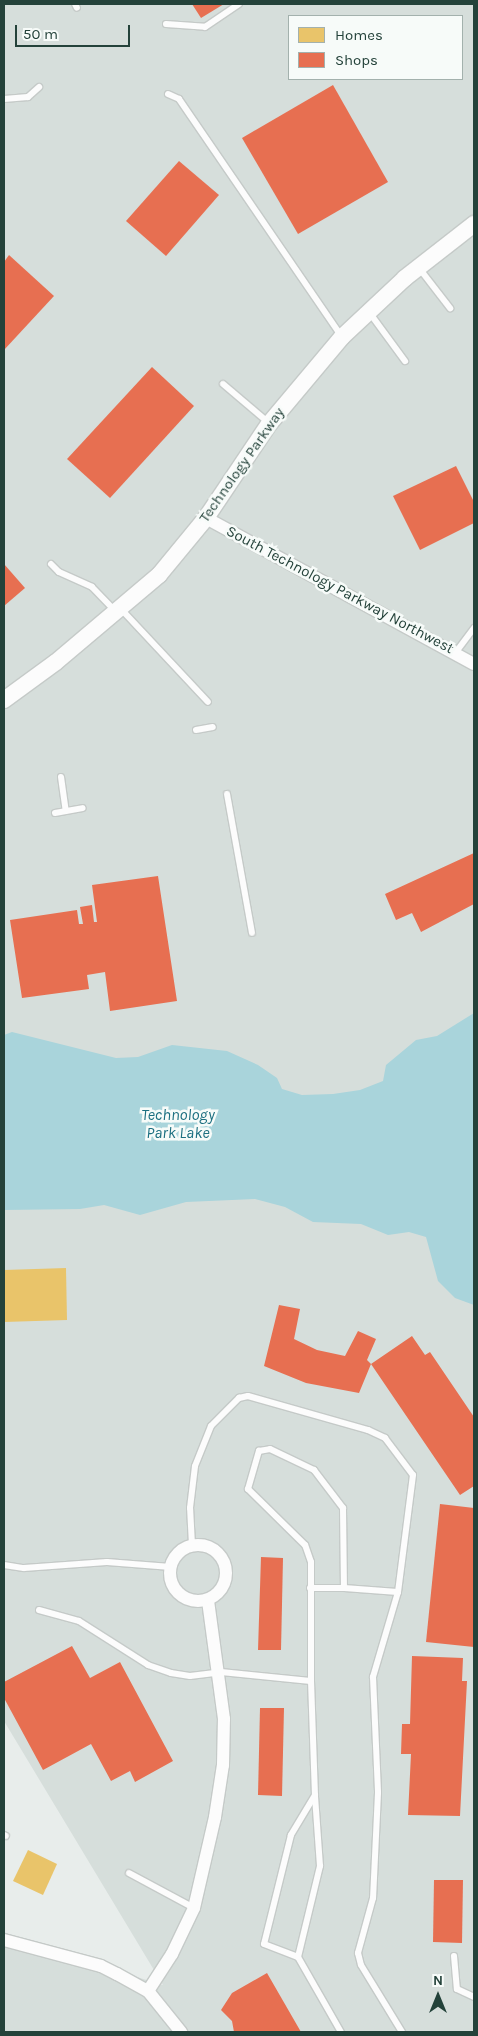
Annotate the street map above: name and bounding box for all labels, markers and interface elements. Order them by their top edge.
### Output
scale bar [18,15,132,47]
legend [288,15,463,80]
text: 50 m [23,25,58,43]
text: Homes [335,26,383,44]
text: Shops [335,51,378,69]
street label: Technology Parkway [196,404,288,526]
street label: South Technology Parkway Northwest [223,522,457,658]
water label: Technology Park Lake [141,1105,215,1143]
north arrow [413,1971,463,2021]
text: N [433,1972,443,1989]

